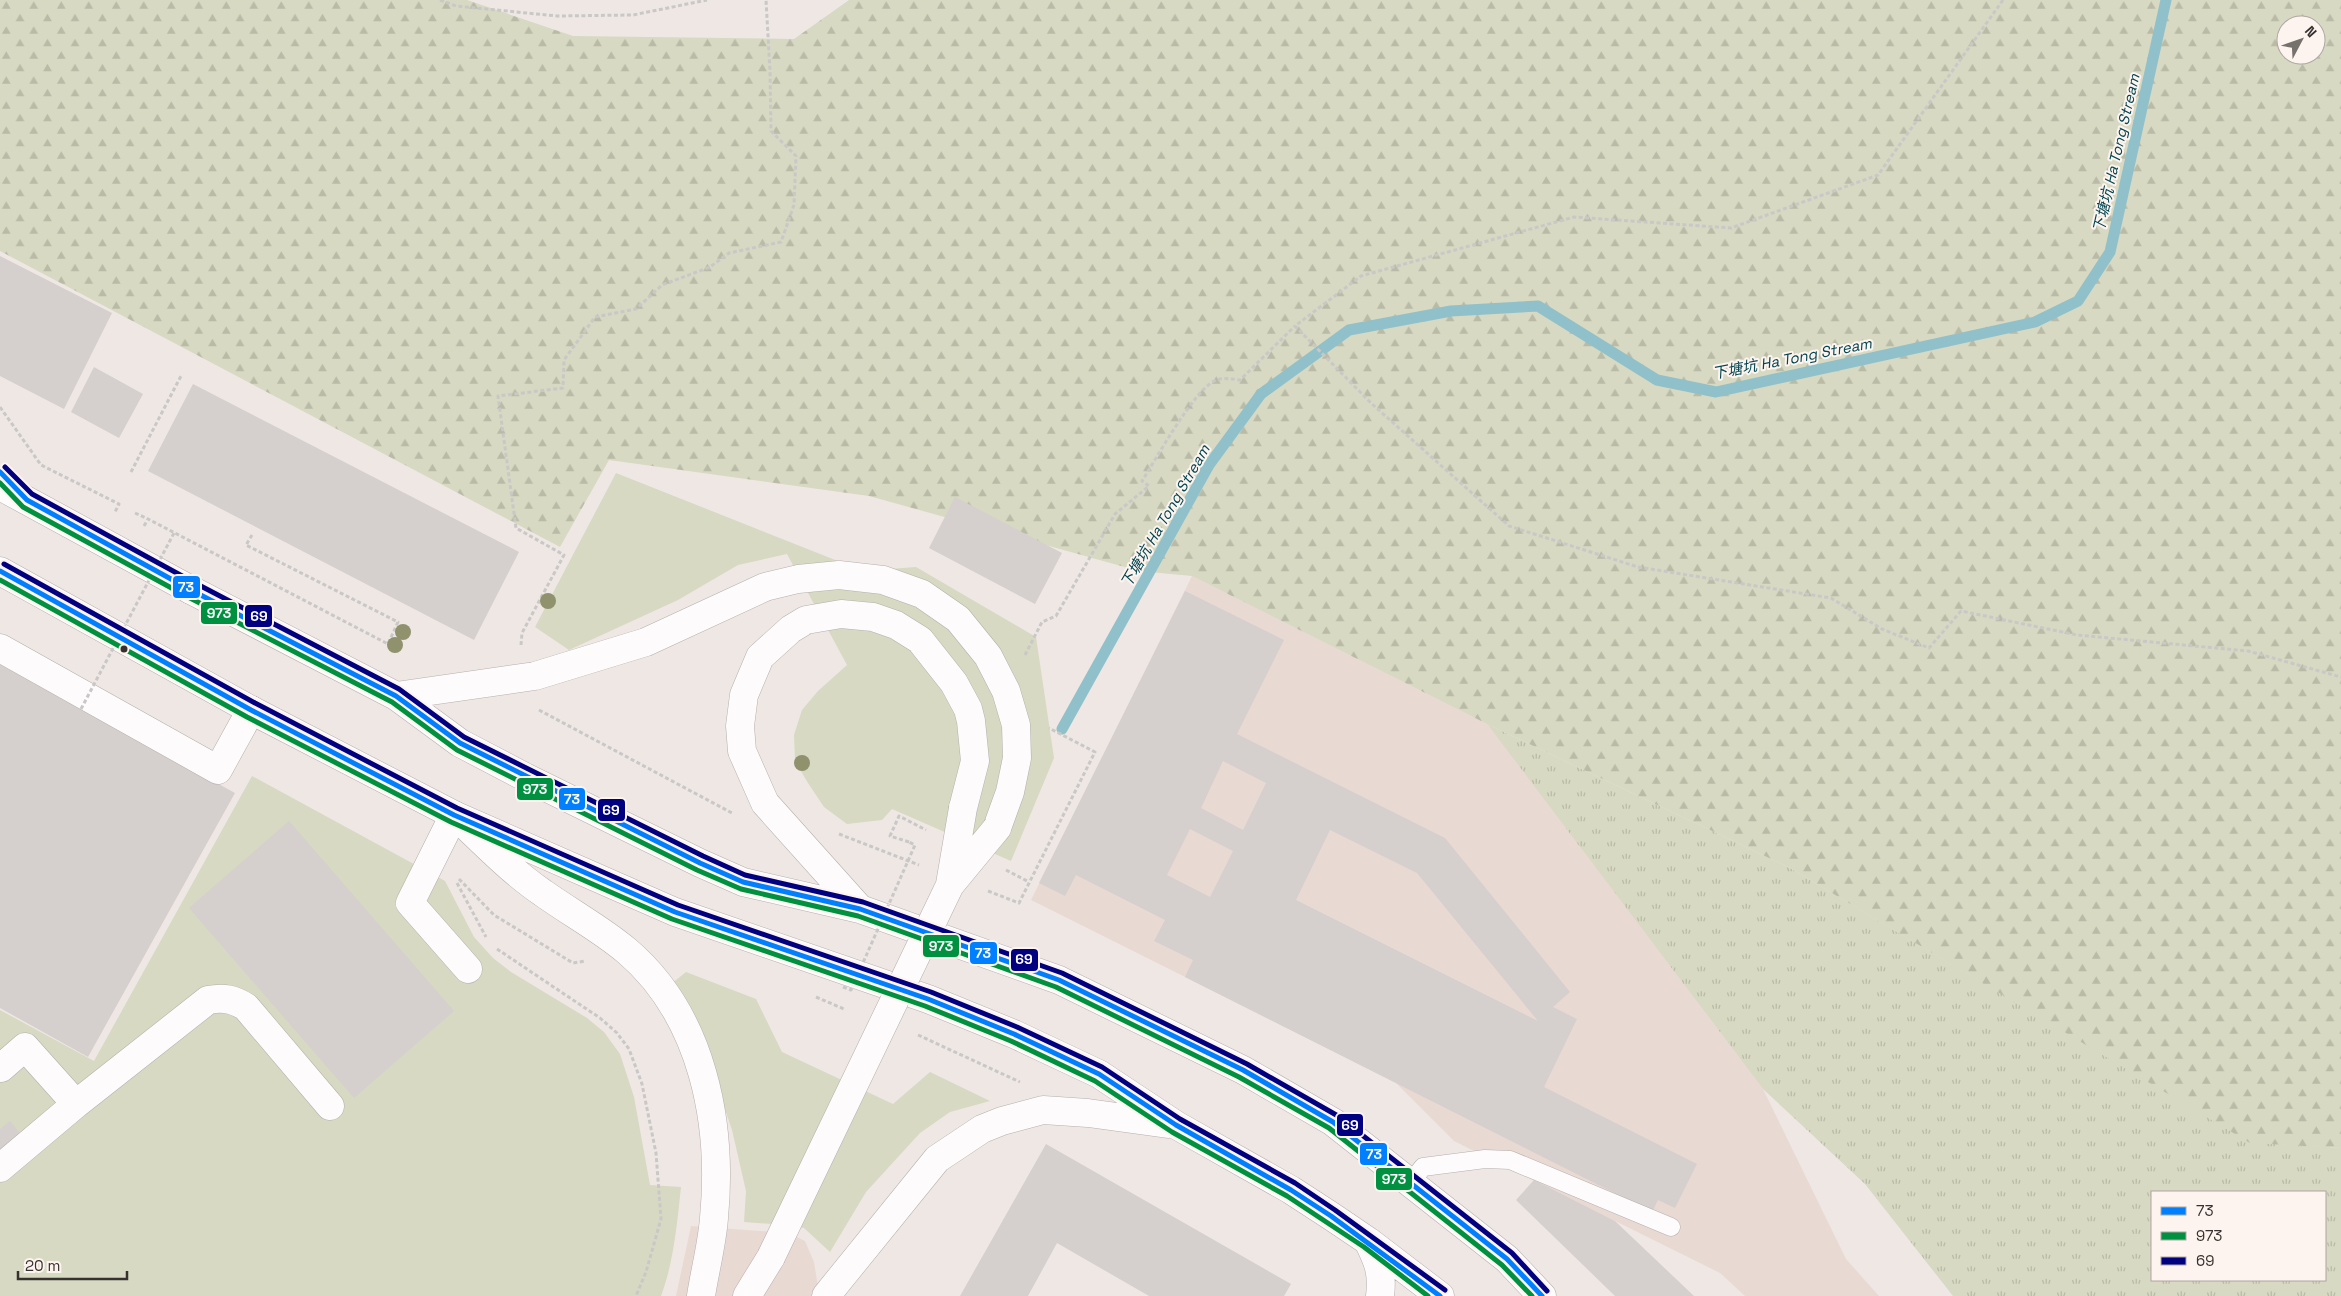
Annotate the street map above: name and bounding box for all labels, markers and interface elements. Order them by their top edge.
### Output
north arrow [2276,15,2326,65]
text: N [2301,22,2321,41]
water label: 下塘坑 Ha Tong Stream [2089,71,2144,234]
water label: 下塘坑 Ha Tong Stream [1711,333,1874,383]
water label: 下塘坑 Ha Tong Stream [1116,440,1214,591]
line badge: 73 [172,575,201,599]
text: 73 [178,578,194,596]
line badge: 973 [200,601,238,625]
text: 973 [207,604,231,622]
line badge: 69 [244,604,273,628]
text: 69 [250,607,268,625]
unlabelled marker [119,644,129,654]
line badge: 973 [516,777,554,801]
text: 973 [523,780,547,798]
line badge: 73 [558,787,586,811]
text: 73 [564,790,580,808]
line badge: 69 [597,798,626,822]
text: 69 [602,801,620,819]
line badge: 973 [922,934,960,958]
text: 973 [929,937,953,955]
line badge: 73 [969,941,998,965]
text: 73 [975,944,991,962]
line badge: 69 [1010,948,1039,972]
text: 69 [1015,950,1033,968]
line badge: 69 [1336,1113,1364,1137]
text: 69 [1341,1116,1359,1134]
line badge: 73 [1359,1142,1388,1166]
text: 73 [1366,1145,1382,1163]
line badge: 973 [1375,1167,1413,1191]
text: 973 [1382,1170,1406,1188]
legend [2151,1191,2326,1281]
text: 73 [2196,1201,2214,1220]
text: 973 [2196,1226,2222,1245]
scale bar [18,1248,126,1280]
text: 69 [2196,1251,2214,1270]
text: 20 m [25,1256,60,1275]

